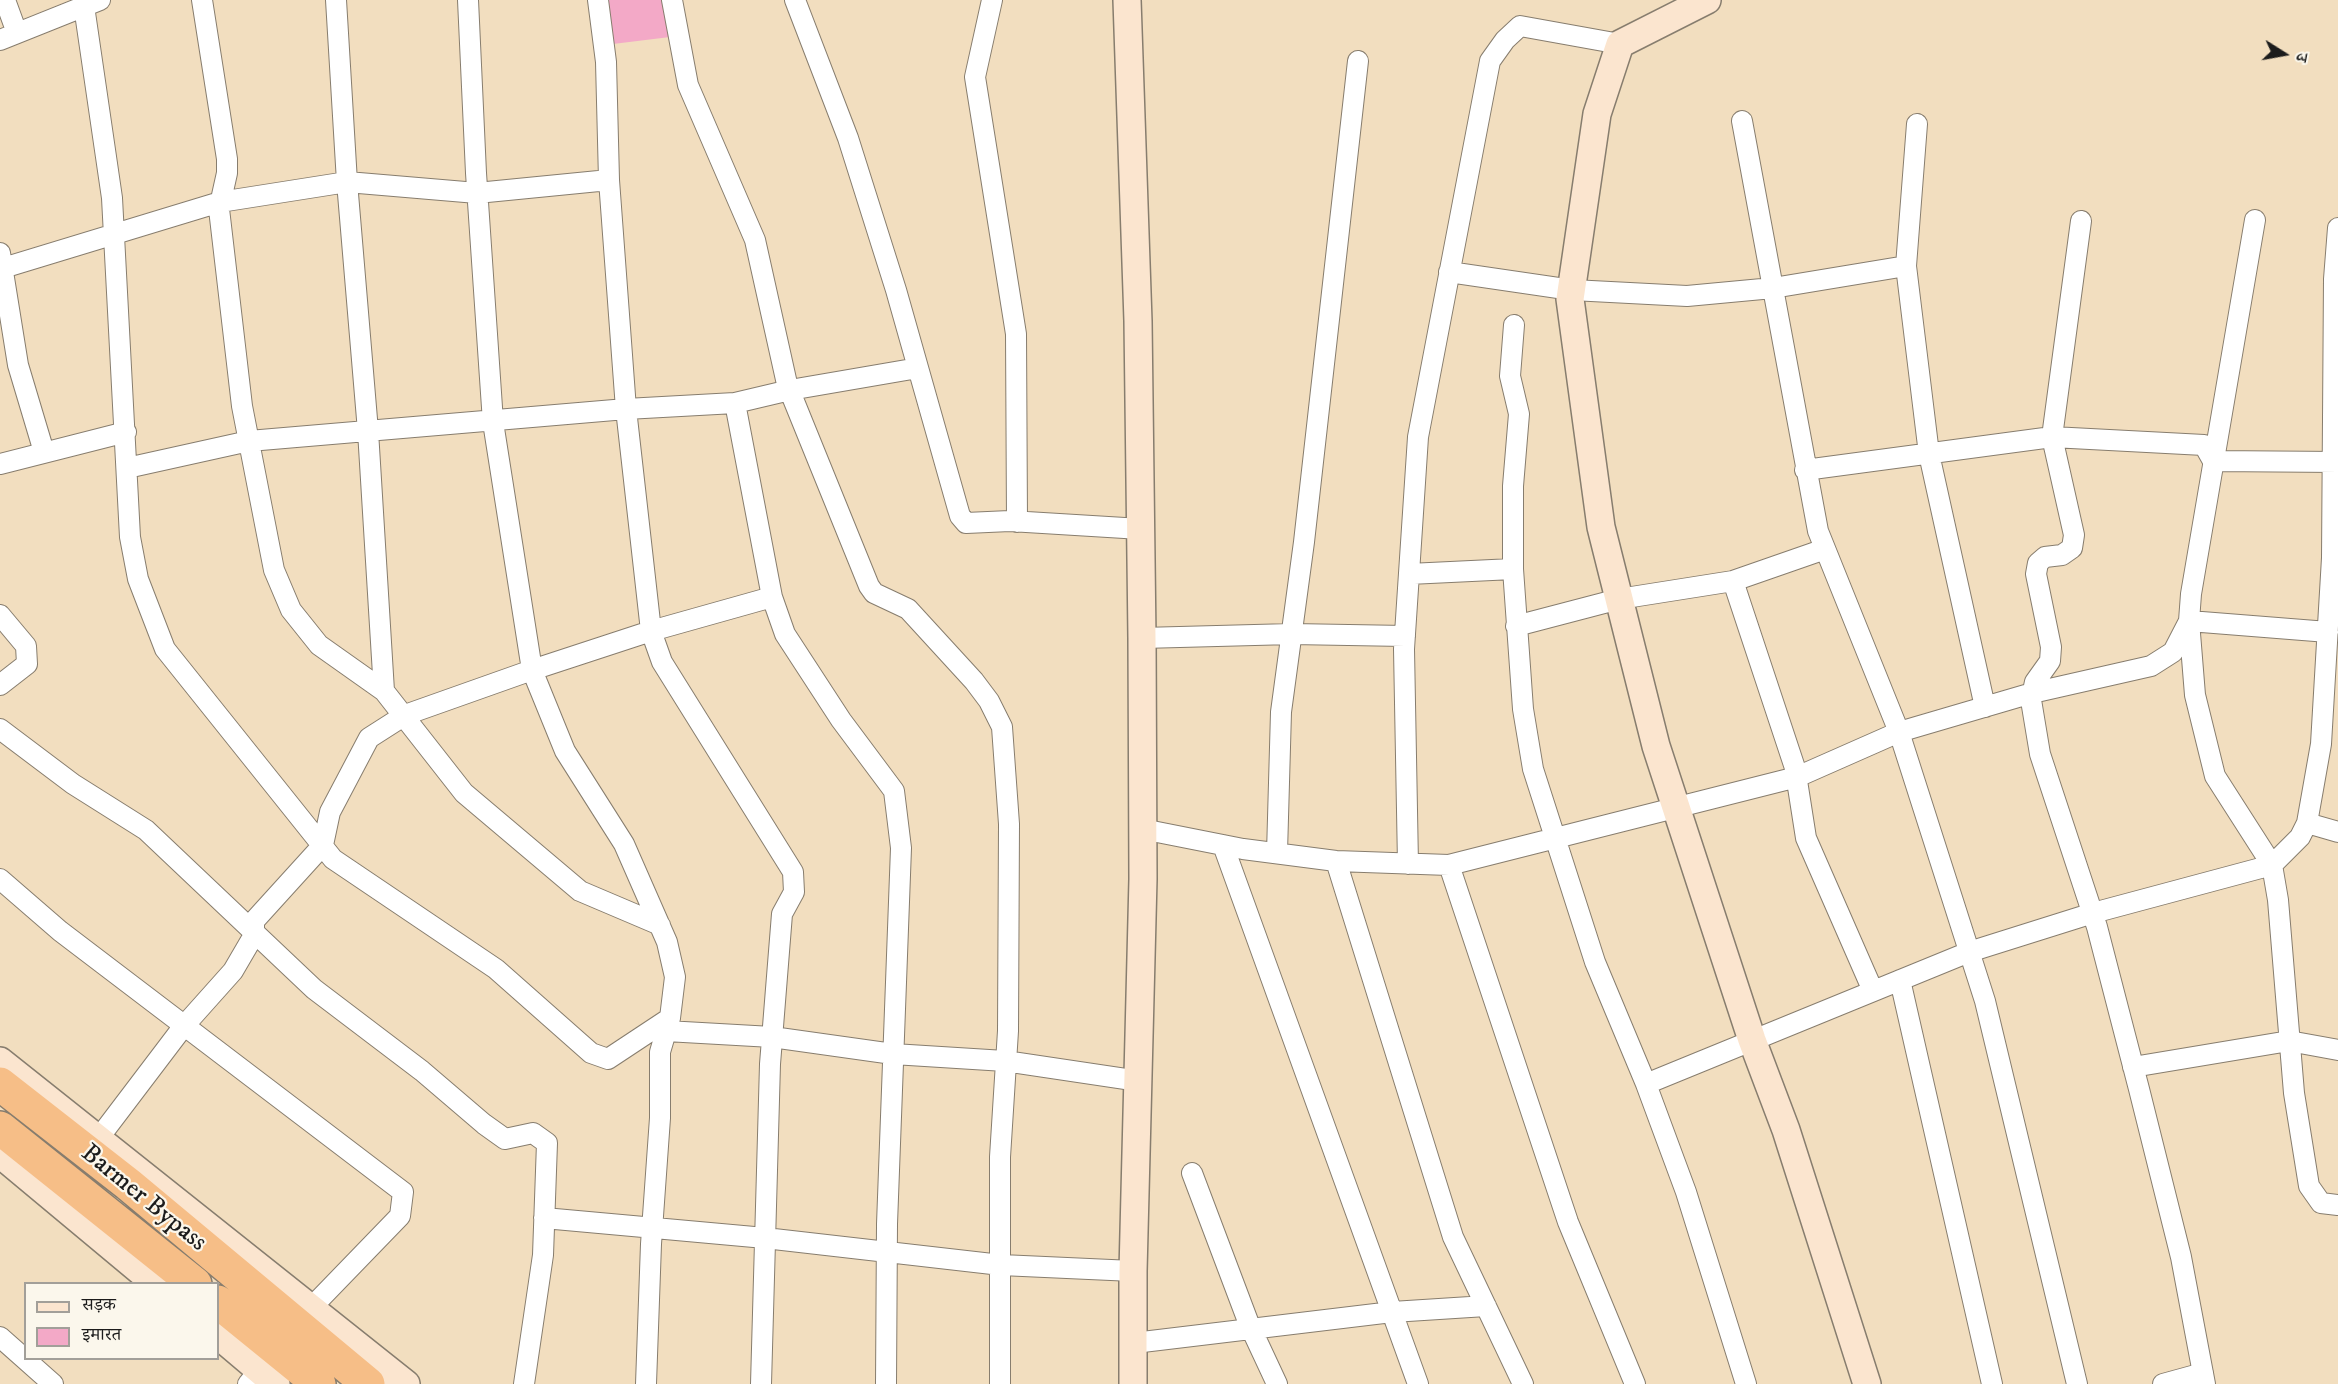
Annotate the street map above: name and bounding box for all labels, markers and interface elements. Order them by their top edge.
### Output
north arrow [2254,24,2314,84]
text: उ [2291,52,2312,63]
street label: Barmer Bypass [74,1139,212,1259]
legend [24,1282,219,1360]
text: सड़क [82,1294,116,1316]
text: इमारत [82,1324,121,1346]

